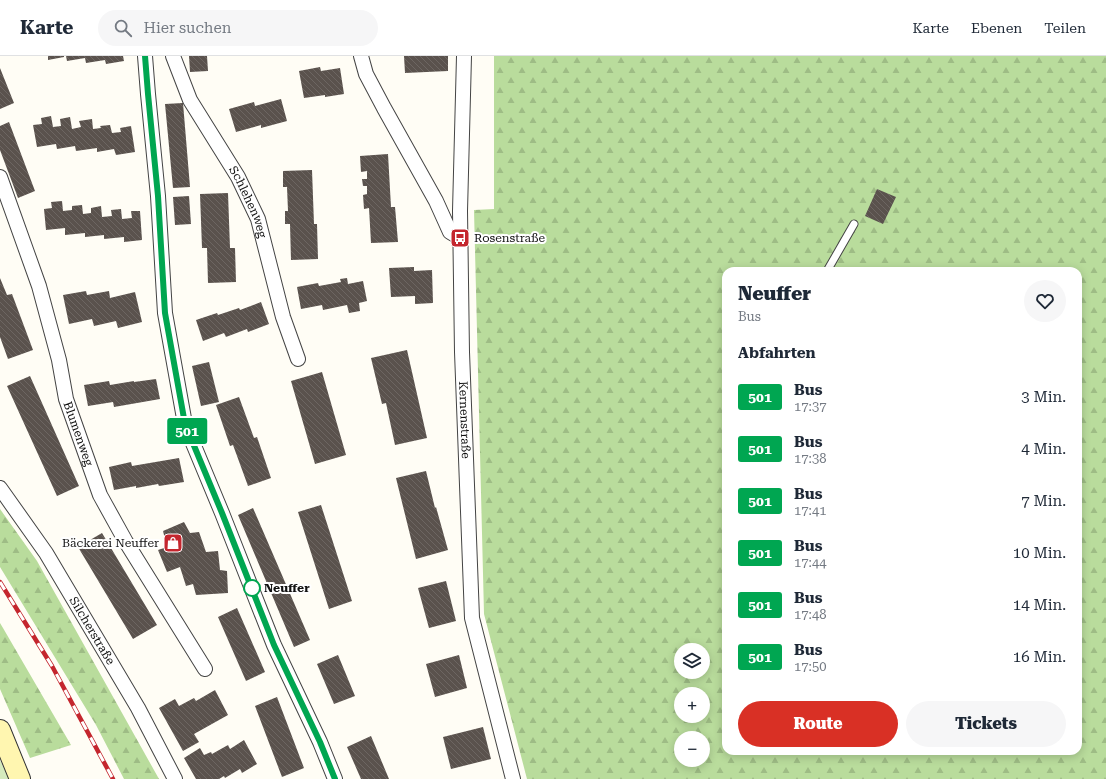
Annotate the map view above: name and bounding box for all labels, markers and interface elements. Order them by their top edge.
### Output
search box [98,10,378,46]
text: Karte [20,16,74,39]
icon: search [112,17,134,39]
text: Hier suchen [144,19,231,37]
text: Karte [913,20,949,36]
text: Ebenen [971,20,1022,36]
text: Teilen [1044,20,1086,36]
street label: Schlehenweg [226,164,270,239]
bus stop icon: Rosenstraße [449,227,471,249]
place label: Rosenstraße [474,231,545,245]
button: heart [1024,280,1066,322]
text: Neuffer [738,282,811,305]
text: Bus [738,309,761,324]
text: Abfahrten [738,344,816,362]
street label: Kernenstraße [456,381,473,459]
text: Bus [794,381,822,399]
text: 3 Min. [1021,388,1066,406]
text: 501 [748,389,772,405]
text: 17:37 [794,399,826,414]
street label: Blumenweg [60,400,96,468]
line badge: 501 [164,418,210,444]
text: 501 [175,423,199,439]
text: Bus [794,433,822,451]
text: 4 Min. [1021,440,1066,458]
text: 501 [748,441,772,457]
text: 17:38 [794,451,826,466]
text: Bus [794,485,822,503]
text: 7 Min. [1021,492,1066,510]
text: 501 [748,493,772,509]
text: 17:41 [794,503,826,518]
shop icon: Bäckerei Neuffer [162,532,184,554]
place label: Bäckerei Neuffer [62,536,159,550]
text: Bus [794,537,822,555]
text: 10 Min. [1013,544,1066,562]
text: 501 [748,545,772,561]
text: 17:44 [794,555,826,570]
marker: Neuffer [243,579,261,597]
place label: Neuffer [264,581,310,595]
text: Bus [794,589,822,607]
street label: Silcherstraße [67,594,118,668]
text: 14 Min. [1013,596,1066,614]
text: 501 [748,597,772,613]
text: 17:48 [794,607,826,622]
text: Bus [794,641,822,659]
map controls [674,643,710,767]
button: layers [674,643,710,679]
text: 16 Min. [1013,648,1066,666]
text: 501 [748,649,772,665]
text: 17:50 [794,659,826,674]
button: + [674,687,710,723]
button: Route [738,701,898,747]
button: Tickets [906,701,1066,747]
button: − [674,731,710,767]

